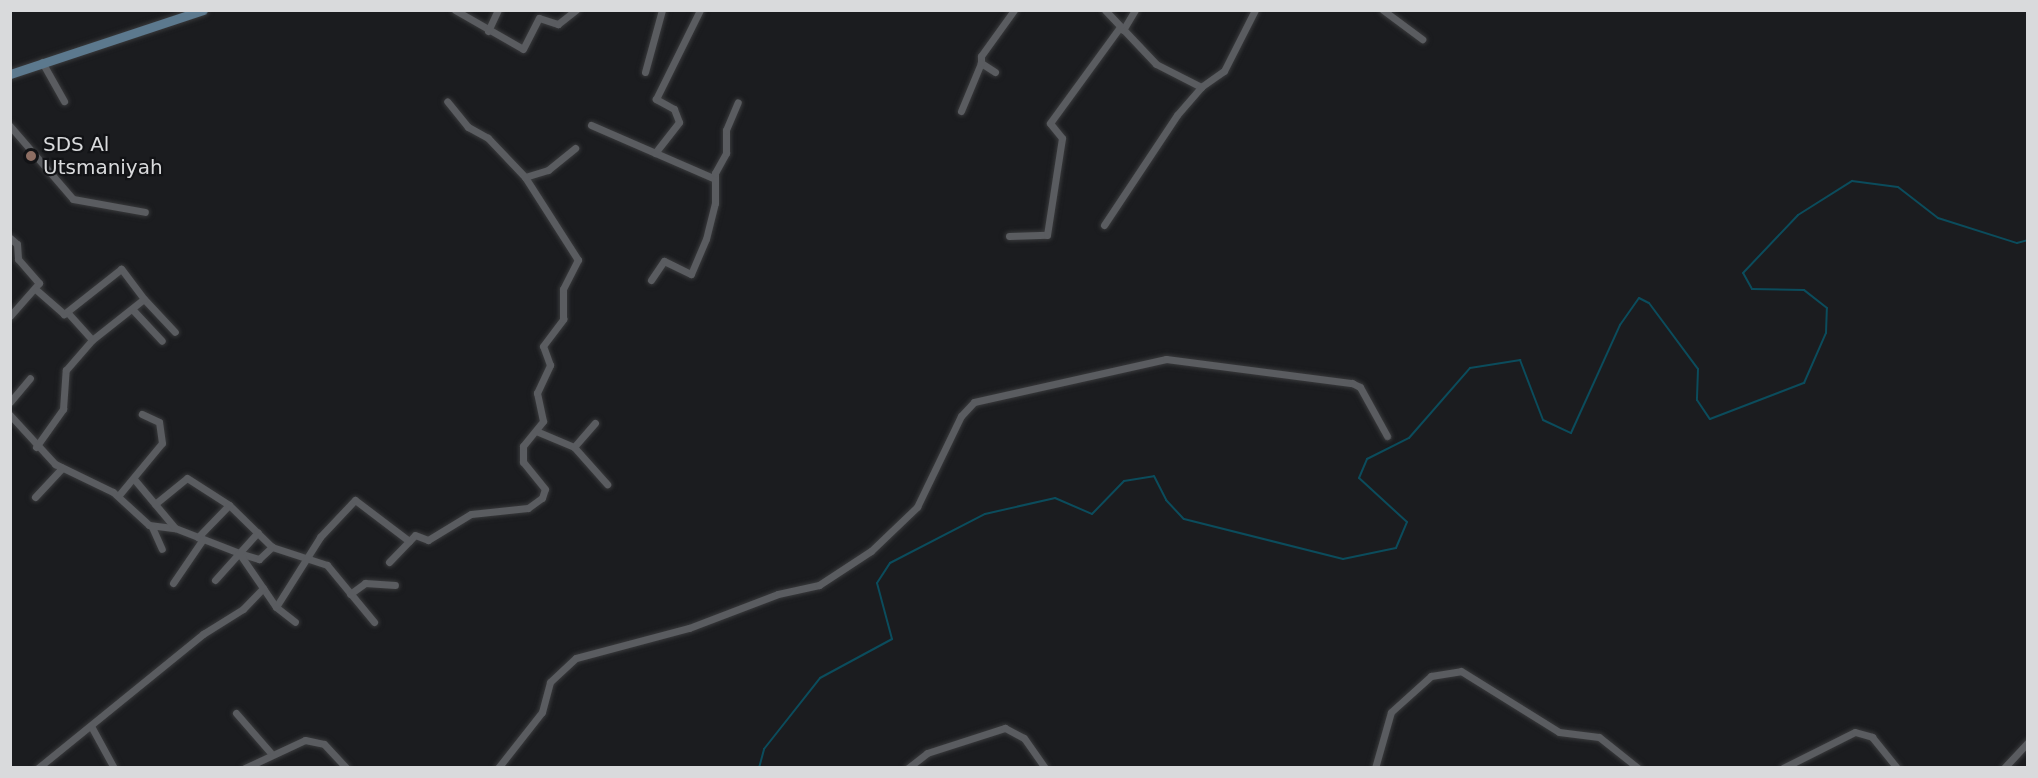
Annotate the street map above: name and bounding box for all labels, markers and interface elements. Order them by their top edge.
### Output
place label: SDS Al Utsmaniyah [43,132,163,179]
marker: SDS Al Utsmaniyah [24,149,38,163]

